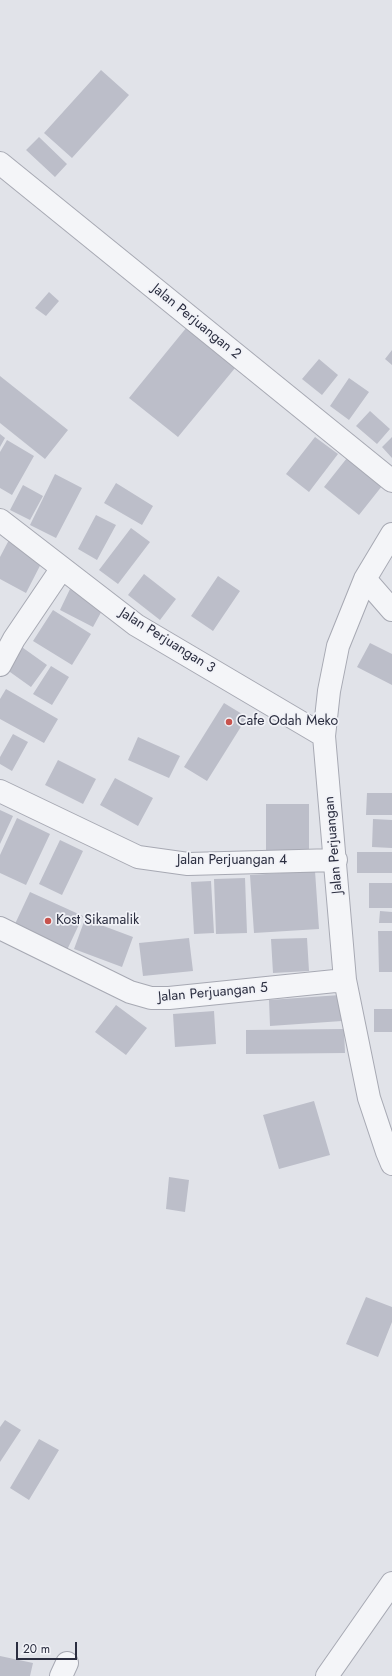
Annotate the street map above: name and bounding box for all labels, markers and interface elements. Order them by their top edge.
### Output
street label: Jalan Perjuangan 2 [148,281,244,363]
street label: Jalan Perjuangan 3 [116,605,218,677]
place label: Cafe Odah Meko [237,714,338,730]
marker: Cafe Odah Meko [224,717,234,727]
street label: Jalan Perjuangan [321,796,347,894]
street label: Jalan Perjuangan 4 [177,853,287,869]
place label: Kost Sikamalik [56,913,139,929]
marker: Kost Sikamalik [43,916,53,926]
street label: Jalan Perjuangan 5 [157,980,269,1006]
scale bar [18,1634,79,1660]
text: 20 m [23,1640,50,1658]

